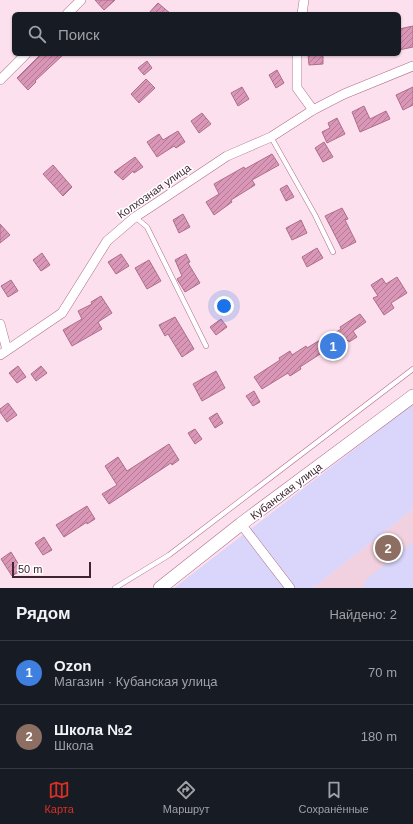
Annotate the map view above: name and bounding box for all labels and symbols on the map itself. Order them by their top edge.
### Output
street label: Колхозная улица [115,161,194,221]
your location [214,296,234,316]
pin: 1 [320,331,346,361]
street label: Кубанская улица [248,460,325,522]
pin: 2 [375,533,401,563]
scale bar [12,560,91,579]

